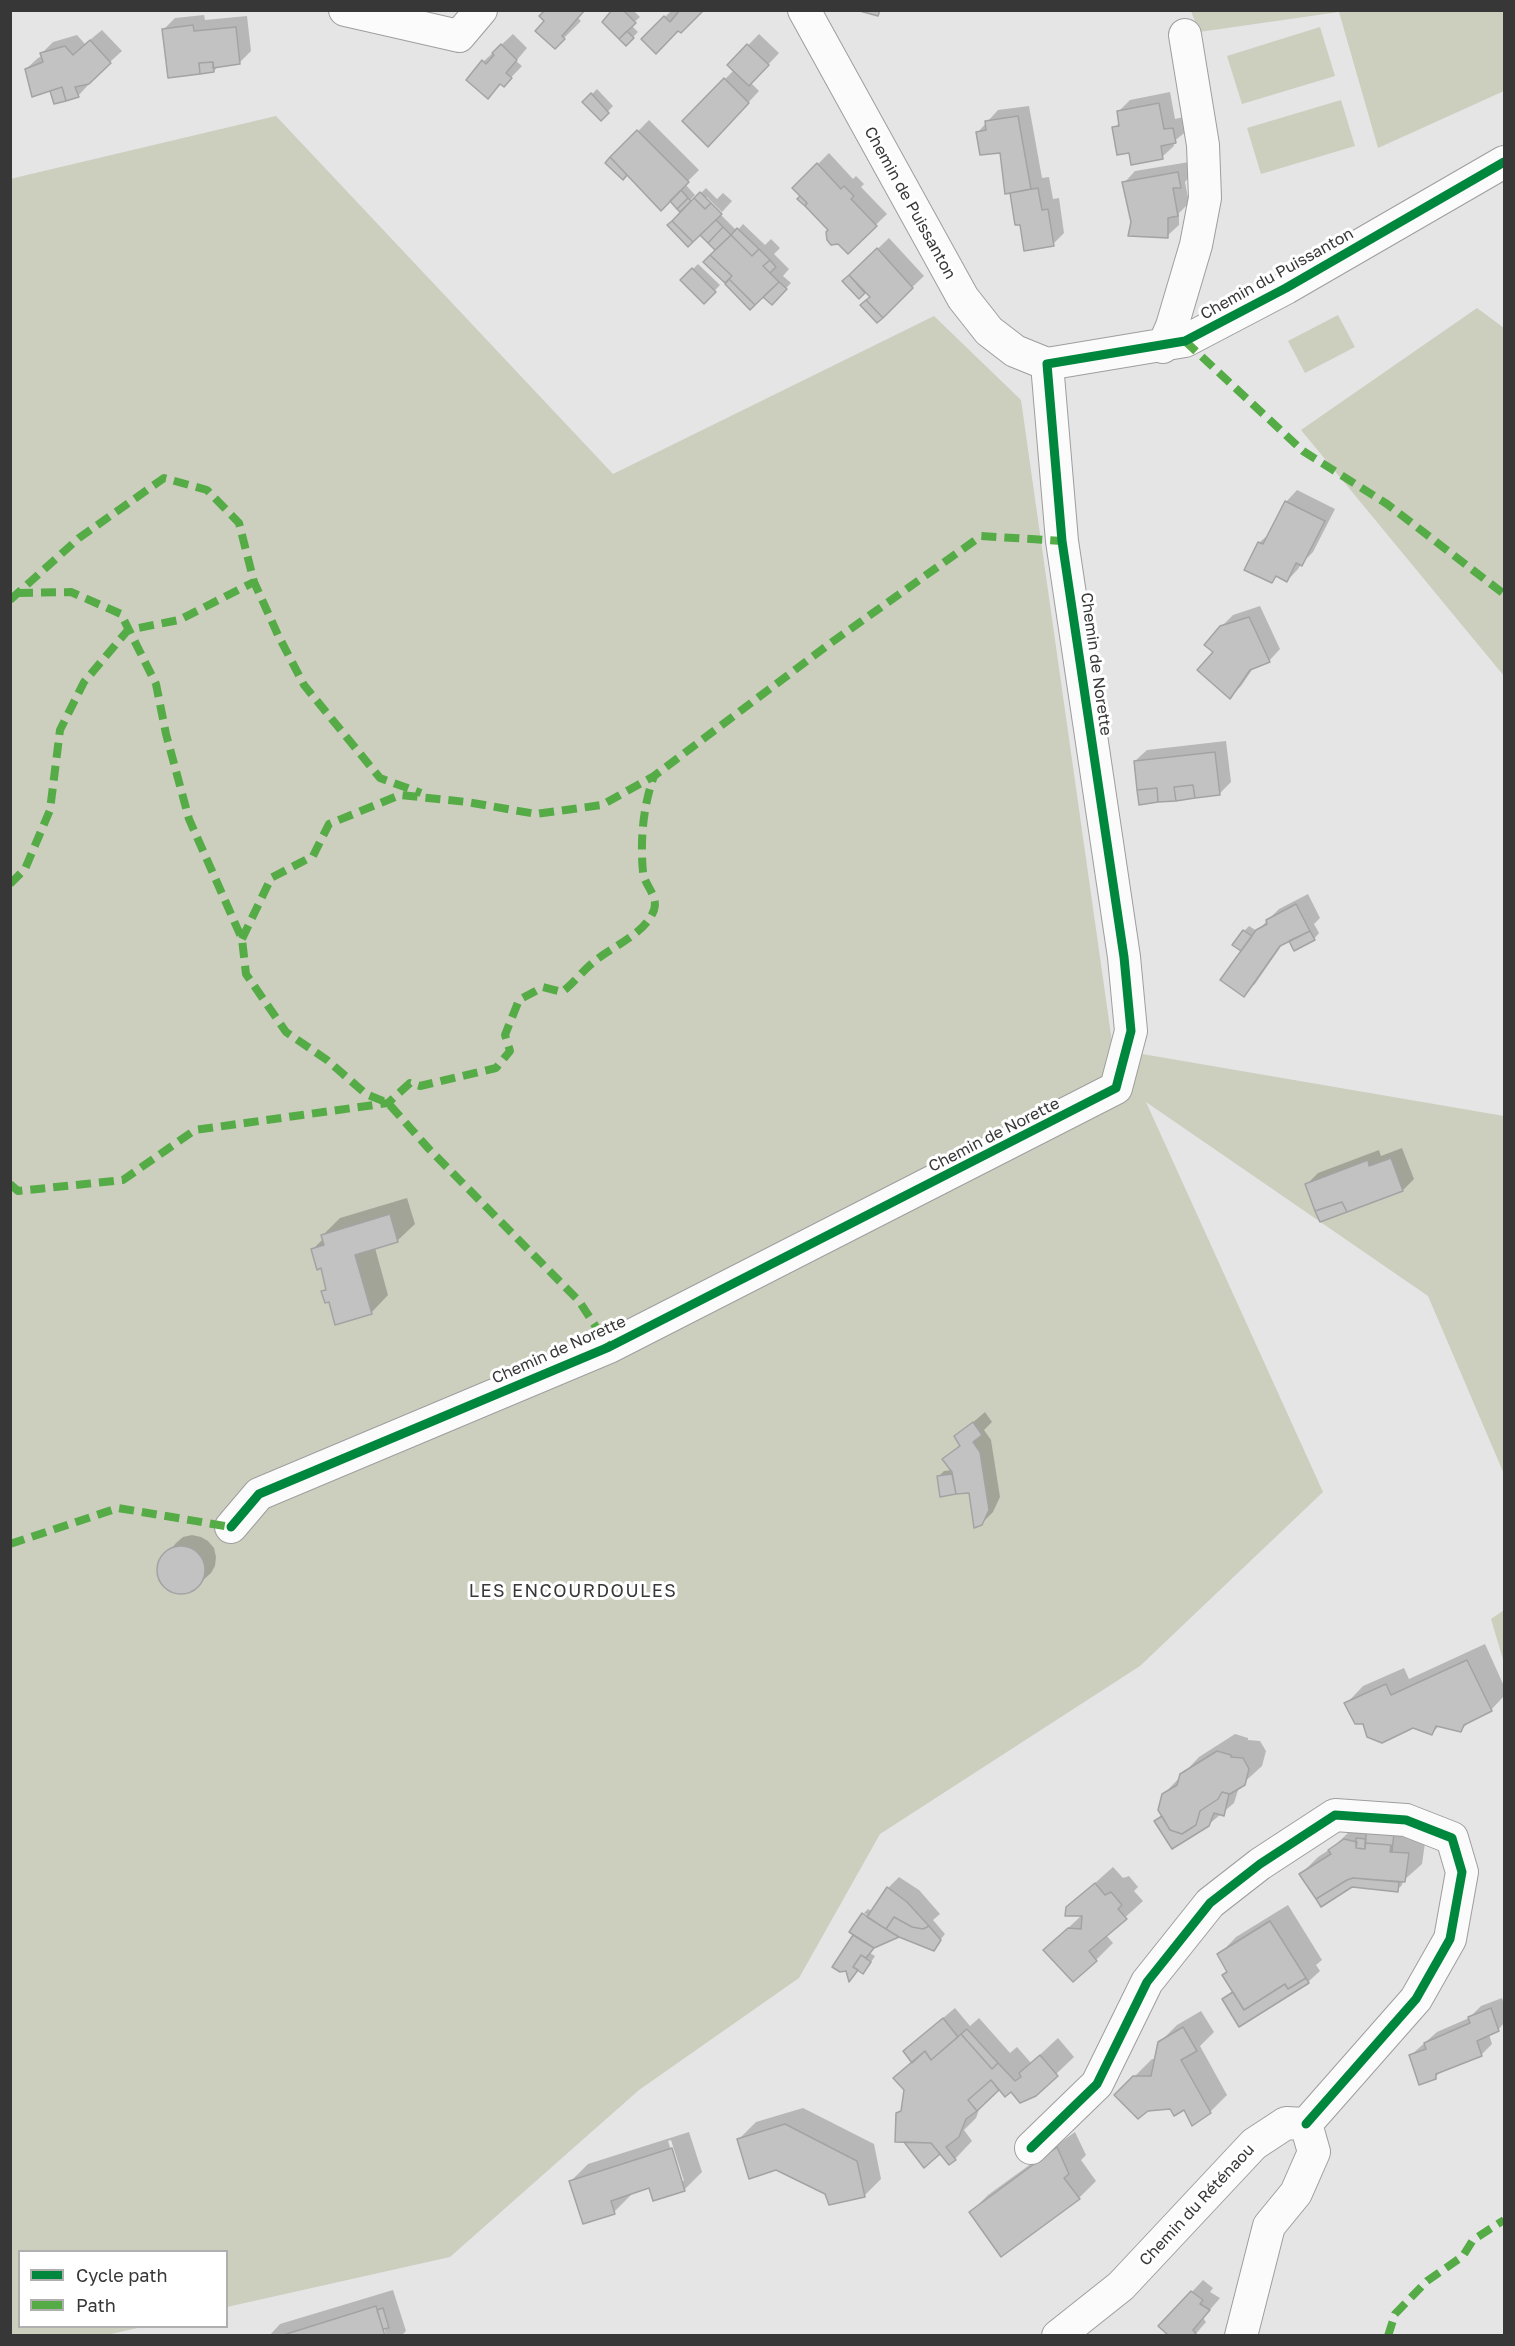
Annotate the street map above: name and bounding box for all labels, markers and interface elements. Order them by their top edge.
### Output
street label: Chemin de Puissanton [860,123,960,283]
street label: Chemin du Puissanton [1197,224,1357,324]
street label: Chemin de Norette [1076,591,1116,737]
street label: Chemin de Norette [925,1094,1063,1176]
street label: Chemin de Norette [489,1312,629,1388]
district label: LES ENCOURDOULES [469,1580,677,1602]
street label: Chemin du Réténaou [1136,2140,1258,2270]
legend [18,2250,228,2328]
text: Cycle path [76,2264,168,2286]
text: Path [76,2294,116,2316]

